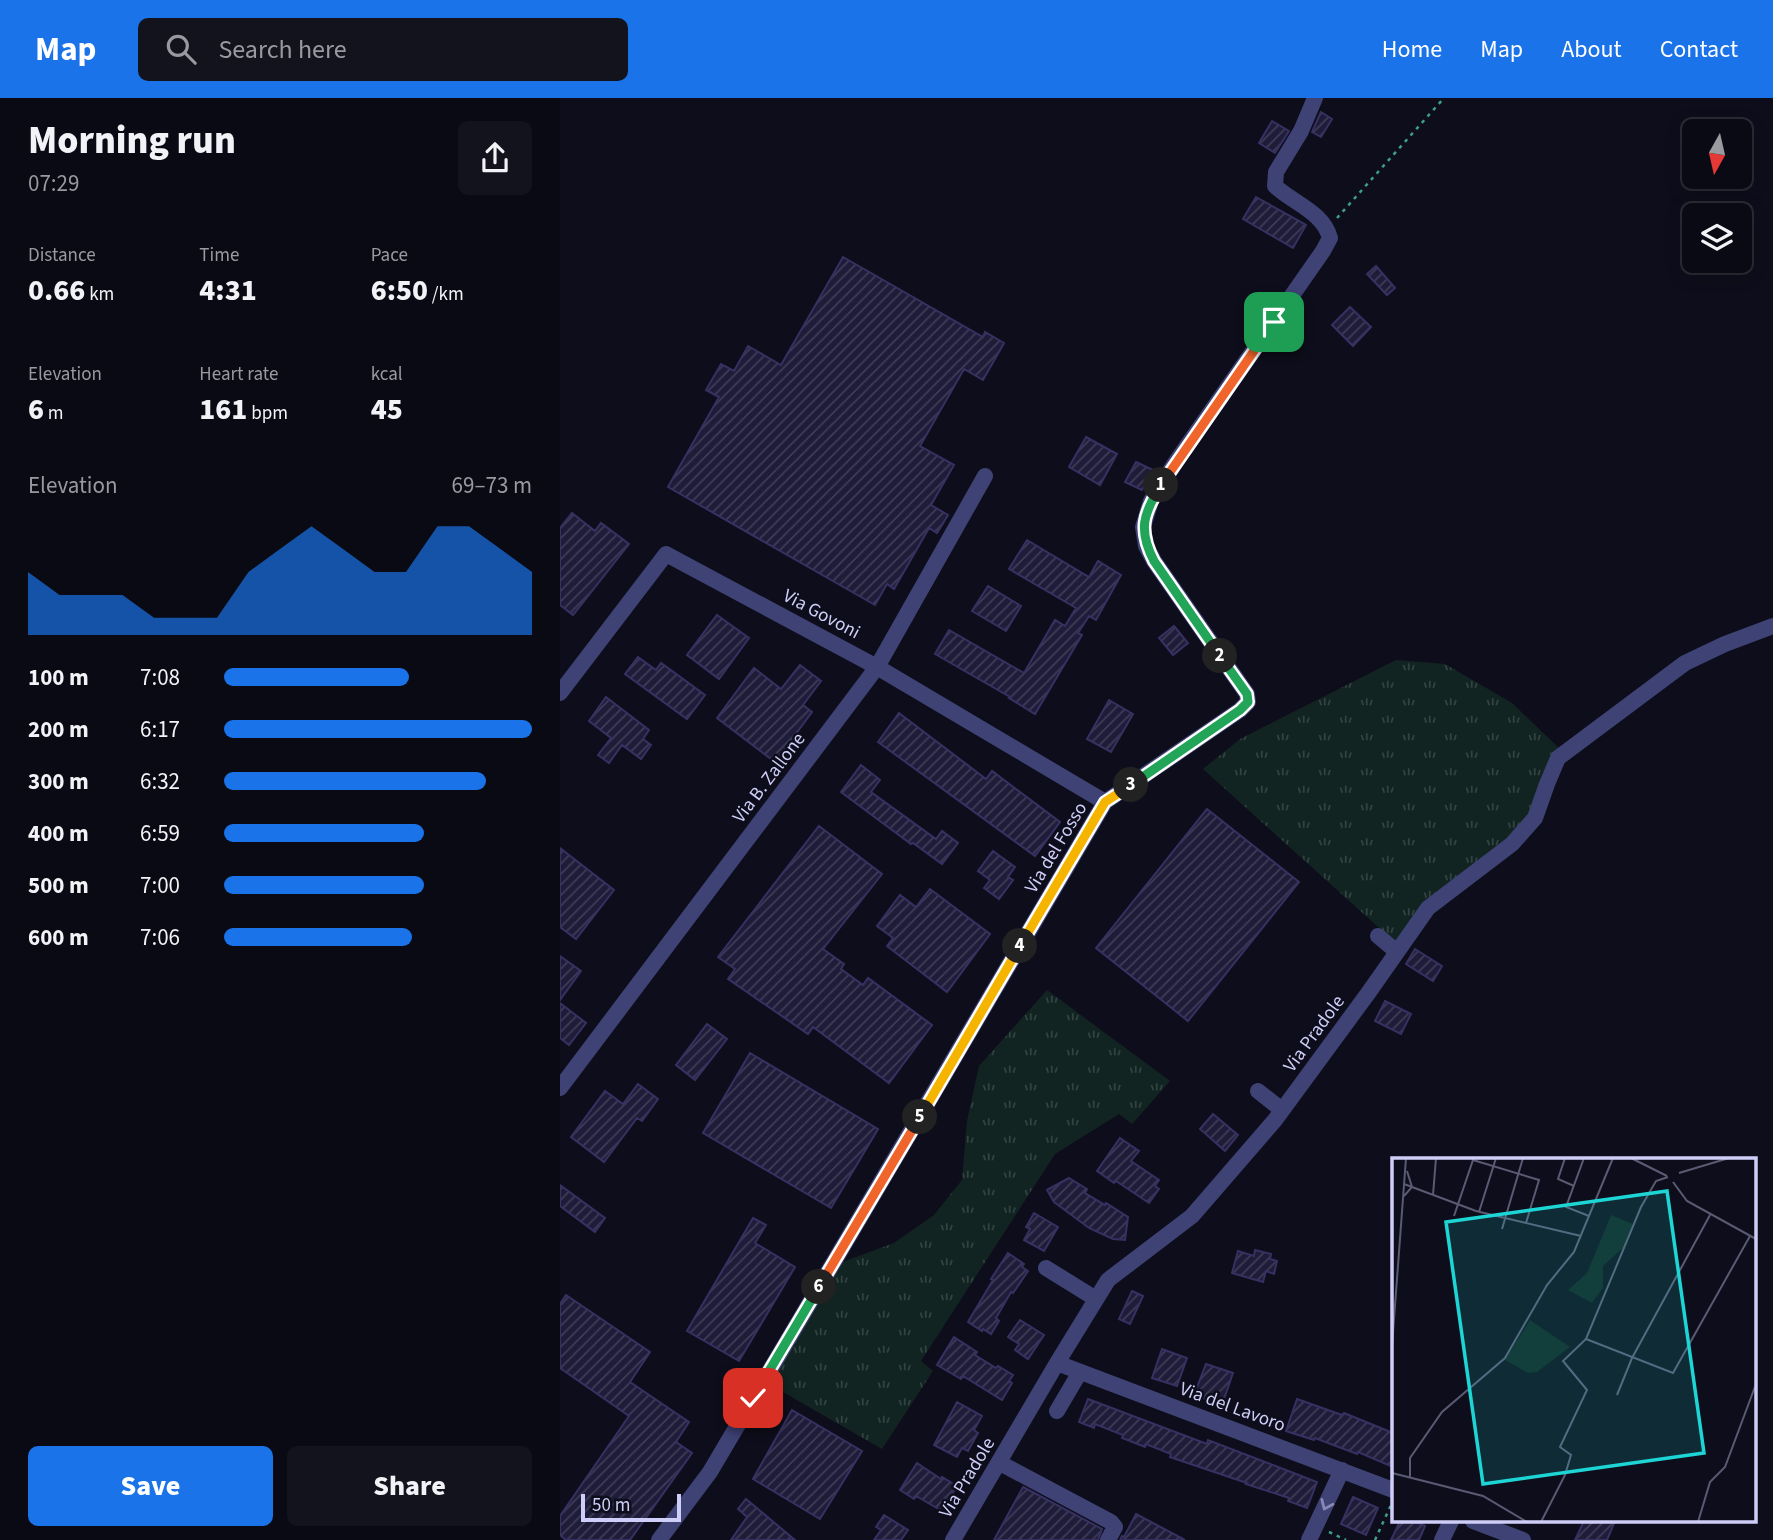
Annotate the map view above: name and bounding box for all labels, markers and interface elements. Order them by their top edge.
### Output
search box [138,18,628,81]
text: Map [35,26,96,73]
icon: search [162,30,200,68]
text: Search here [218,31,347,68]
text: Home [1382,32,1442,67]
text: Map [1480,32,1523,67]
text: About [1561,32,1622,67]
text: Contact [1660,32,1738,67]
text: Morning run [28,114,236,168]
north arrow [1682,119,1752,189]
map controls [1682,119,1752,273]
button: share [458,121,532,195]
text: 07:29 [28,167,79,200]
button: layers [1682,203,1752,273]
text: Distance [28,242,96,269]
text: Time [199,242,239,269]
text: Pace [371,242,408,269]
text: 0.66 [28,269,85,312]
text: 4:31 [199,269,257,312]
text: 6:50 [371,269,428,312]
text: km [85,281,114,308]
text: /km [428,281,464,308]
pin [1244,292,1304,352]
icon: arrive [1255,303,1293,341]
text: Elevation [28,361,102,388]
text: Heart rate [199,361,278,388]
text: kcal [371,361,403,388]
text: 6 [28,388,44,431]
text: 161 [199,388,247,431]
text: 45 [371,388,403,431]
text: m [44,400,64,427]
text: bpm [247,400,288,427]
pin: 1 [1144,468,1178,502]
text: Elevation [28,469,118,502]
text: 69–73 m [452,469,532,502]
text: 1 [1155,471,1166,498]
street label: Via Govoni [778,583,865,646]
pin: 2 [1202,638,1238,674]
text: 2 [1214,642,1225,669]
text: 100 m [28,661,89,694]
text: 7:08 [140,661,180,694]
text: 200 m [28,713,89,746]
text: 6:17 [140,713,180,746]
street label: Via B. Zallone [726,727,812,829]
text: 300 m [28,765,89,798]
text: 6:32 [140,765,180,798]
pin: 3 [1114,768,1148,802]
text: 3 [1125,771,1136,798]
street label: Via del Fosso [1018,797,1094,898]
text: 400 m [28,817,89,850]
text: 6:59 [140,817,180,850]
text: 500 m [28,869,89,902]
text: 7:00 [140,869,180,902]
text: 600 m [28,921,89,954]
text: 7:06 [140,921,180,954]
pin: 4 [1002,928,1037,964]
text: 4 [1014,932,1025,959]
street label: Via Pradole [1277,990,1351,1078]
pin: 5 [902,1100,938,1134]
text: 5 [914,1103,925,1130]
inset map [1392,1158,1756,1522]
pin: 6 [802,1270,836,1304]
text: 6 [813,1273,824,1300]
pin [723,1368,783,1428]
street label: Via del Lavoro [1176,1376,1289,1439]
icon: check [734,1379,772,1417]
street label: Via Pradole [933,1432,1002,1523]
button: Save [28,1446,273,1526]
button: Share [287,1446,532,1526]
scale bar [581,1491,681,1523]
text: 50 m [592,1492,630,1519]
one-way arrow [1320,1498,1334,1510]

